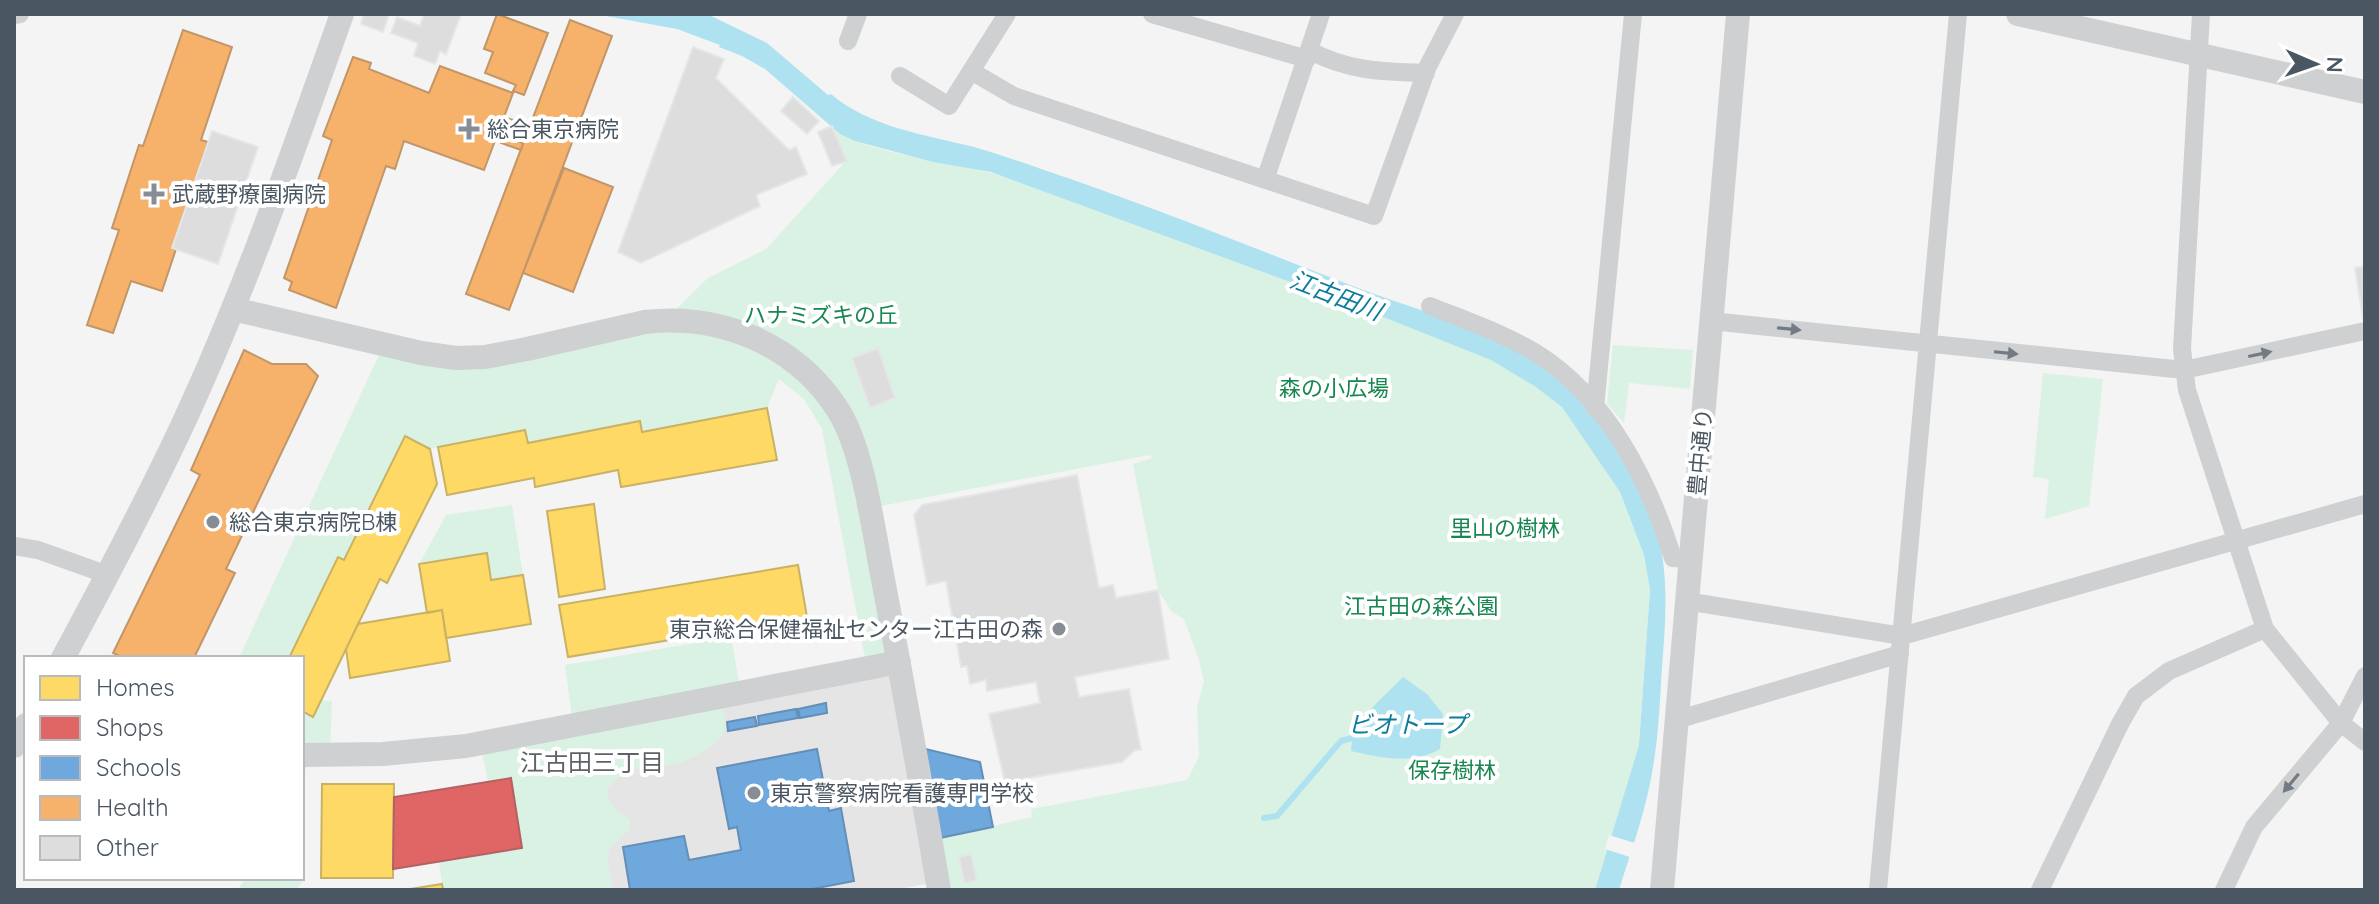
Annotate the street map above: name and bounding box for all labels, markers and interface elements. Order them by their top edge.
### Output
north arrow [2275,24,2355,104]
text: N [2321,56,2349,73]
place label: 総合東京病院 [487,115,619,143]
marker: 総合東京病院 [458,118,480,140]
place label: 武蔵野療園病院 [172,180,326,208]
marker: 武蔵野療園病院 [143,183,165,205]
water label: 江古田川 [1286,264,1389,327]
park label: ハナミズキの丘 [744,301,898,329]
one-way arrow [1777,323,1802,336]
one-way arrow [1993,346,2018,359]
one-way arrow [2247,347,2272,360]
park label: 森の小広場 [1279,374,1389,402]
street label: 豊中通り [1682,407,1718,497]
place label: 総合東京病院B棟 [229,508,397,536]
marker: 総合東京病院B棟 [204,513,222,531]
park label: 里山の樹林 [1450,514,1560,542]
park label: 江古田の森公園 [1344,592,1498,620]
place label: 東京総合保健福祉センター江古田の森 [669,615,1043,643]
marker: 東京総合保健福祉センター江古田の森 [1050,620,1068,638]
legend [24,656,304,880]
text: Homes [96,672,174,702]
water label: ビオトープ [1348,709,1471,739]
text: Shops [96,712,163,742]
district label: 江古田三丁目 [520,747,664,777]
text: Schools [96,752,181,782]
park label: 保存樹林 [1408,756,1496,784]
one-way arrow [2284,773,2300,793]
place label: 東京警察病院看護専門学校 [770,779,1034,807]
marker: 東京警察病院看護専門学校 [745,784,763,802]
text: Health [96,792,169,822]
text: Other [96,832,159,862]

